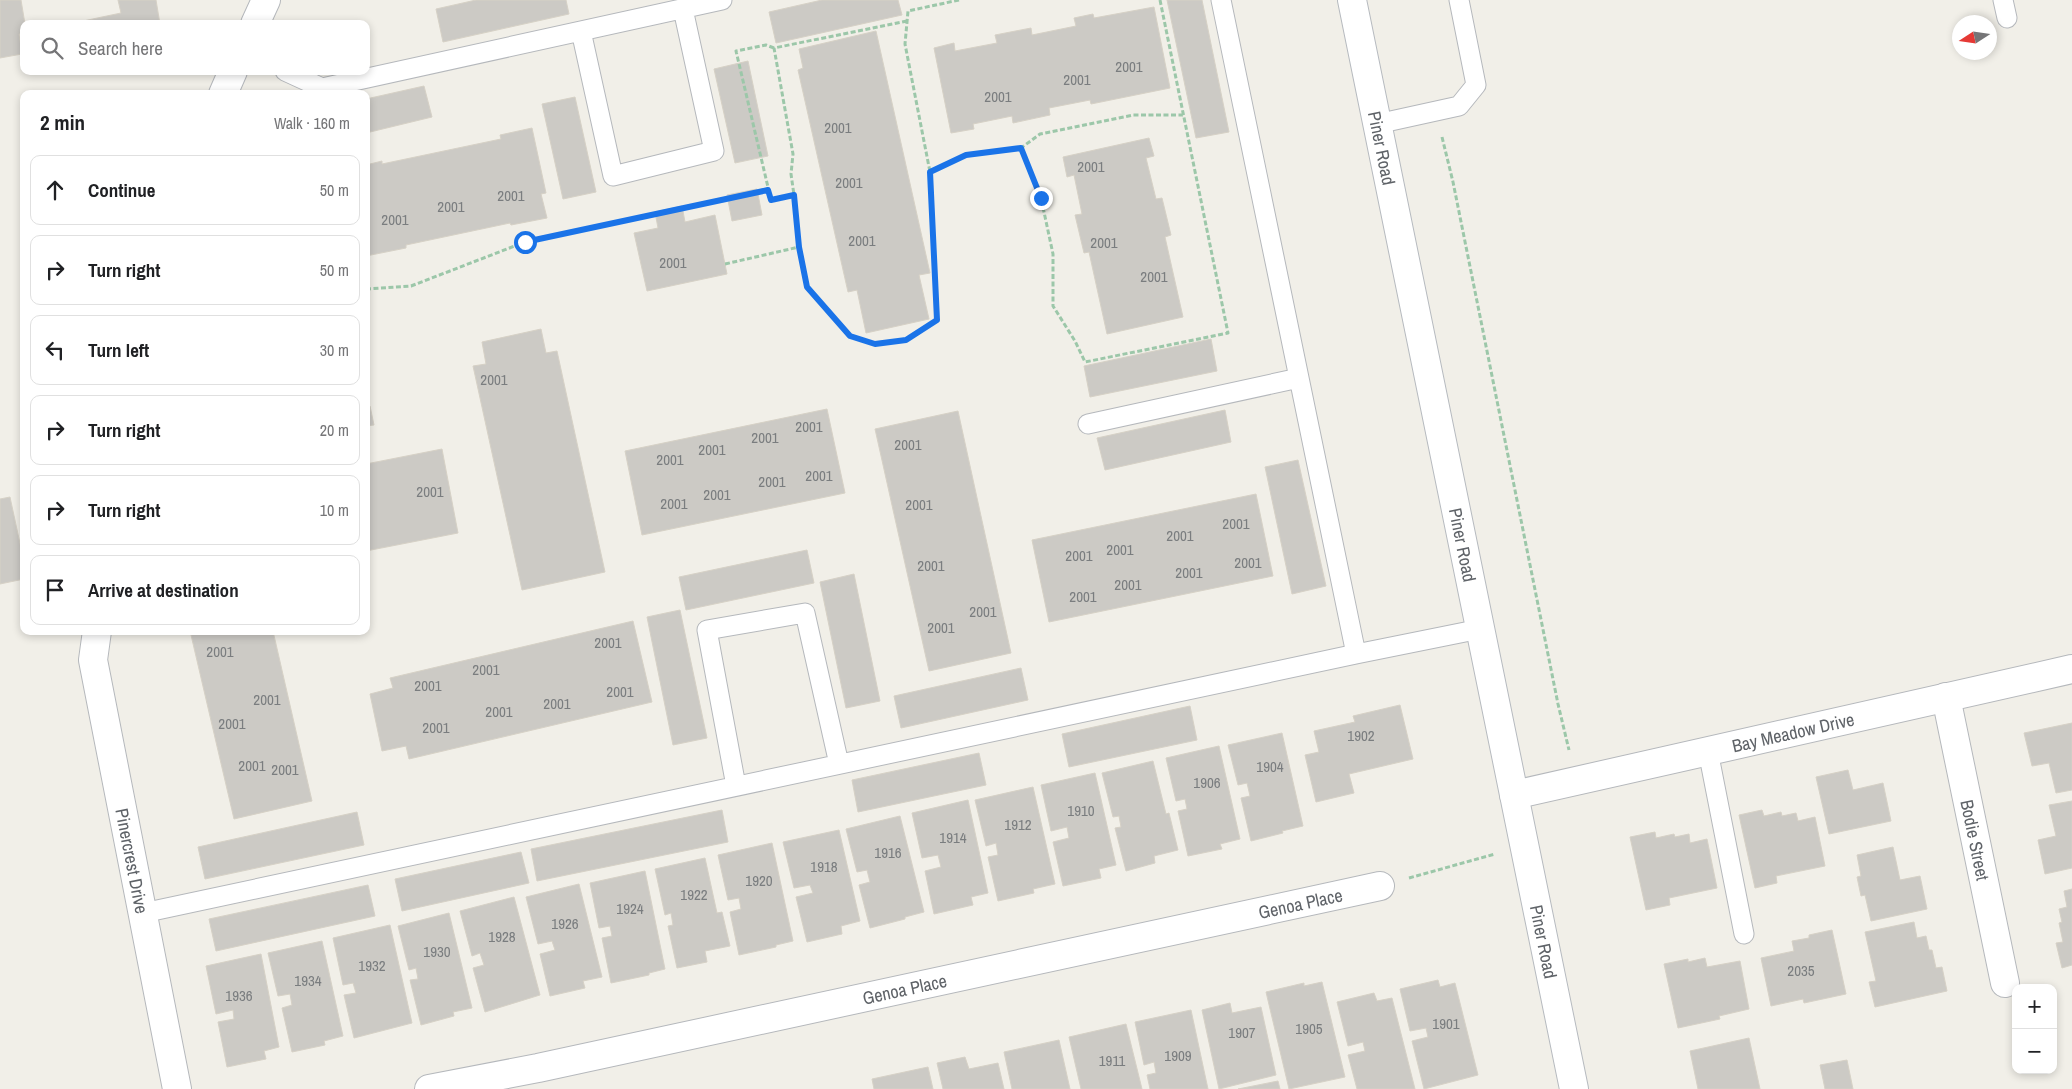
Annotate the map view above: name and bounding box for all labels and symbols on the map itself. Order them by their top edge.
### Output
north arrow [1952,15,1997,60]
house number: 2001 [1115,56,1143,77]
house number: 2001 [1063,69,1091,90]
house number: 2001 [984,86,1012,107]
street label: Piner Road [1362,109,1402,187]
house number: 2001 [824,117,852,138]
house number: 2001 [1077,156,1105,177]
house number: 2001 [835,172,863,193]
house number: 2001 [497,185,525,206]
route end [1030,187,1053,210]
house number: 2001 [437,196,465,217]
house number: 2001 [381,209,409,230]
house number: 2001 [848,230,876,251]
route start [514,231,537,254]
house number: 2001 [1090,232,1118,253]
house number: 2001 [659,252,687,273]
house number: 2001 [1140,266,1168,287]
house number: 2001 [480,369,508,390]
house number: 2001 [795,416,823,437]
house number: 2001 [751,427,779,448]
house number: 2001 [894,434,922,455]
house number: 2001 [698,439,726,460]
house number: 2001 [656,449,684,470]
house number: 2001 [805,465,833,486]
house number: 2001 [758,471,786,492]
house number: 2001 [416,481,444,502]
house number: 2001 [703,484,731,505]
house number: 2001 [660,493,688,514]
house number: 2001 [905,494,933,515]
street label: Piner Road [1443,506,1483,584]
house number: 2001 [1222,513,1250,534]
house number: 2001 [1166,525,1194,546]
house number: 2001 [1106,539,1134,560]
house number: 2001 [1065,545,1093,566]
house number: 2001 [1234,552,1262,573]
house number: 2001 [917,555,945,576]
house number: 2001 [1175,562,1203,583]
house number: 2001 [1114,574,1142,595]
house number: 2001 [1069,586,1097,607]
house number: 2001 [969,601,997,622]
house number: 2001 [927,617,955,638]
house number: 2001 [594,632,622,653]
house number: 2001 [206,641,234,662]
house number: 2001 [472,659,500,680]
house number: 2001 [414,675,442,696]
house number: 2001 [606,681,634,702]
house number: 2001 [253,689,281,710]
house number: 2001 [543,693,571,714]
house number: 2001 [485,701,513,722]
street label: Bay Meadow Drive [1729,706,1857,758]
house number: 2001 [218,713,246,734]
house number: 2001 [422,717,450,738]
house number: 1902 [1347,725,1375,746]
house number: 2001 [238,755,266,776]
house number: 1904 [1256,756,1284,777]
house number: 2001 [271,759,299,780]
house number: 1906 [1193,772,1221,793]
street label: Bodie Street [1955,797,1996,883]
house number: 1910 [1067,800,1095,821]
street label: Pinercrest Drive [110,806,155,916]
house number: 1912 [1004,814,1032,835]
house number: 1914 [939,827,967,848]
house number: 1916 [874,842,902,863]
house number: 1918 [810,856,838,877]
house number: 1920 [745,870,773,891]
street label: Genoa Place [1256,882,1345,924]
house number: 1922 [680,884,708,905]
house number: 1924 [616,898,644,919]
street label: Piner Road [1524,903,1564,981]
house number: 1926 [551,913,579,934]
house number: 1928 [488,926,516,947]
house number: 1930 [423,941,451,962]
house number: 1932 [358,955,386,976]
house number: 2035 [1787,960,1815,981]
street label: Genoa Place [860,968,949,1010]
house number: 1934 [294,970,322,991]
house number: 1936 [225,985,253,1006]
house number: 1901 [1432,1013,1460,1034]
house number: 1905 [1295,1018,1323,1039]
house number: 1907 [1228,1022,1256,1043]
house number: 1909 [1164,1045,1192,1066]
house number: 1911 [1099,1050,1125,1071]

